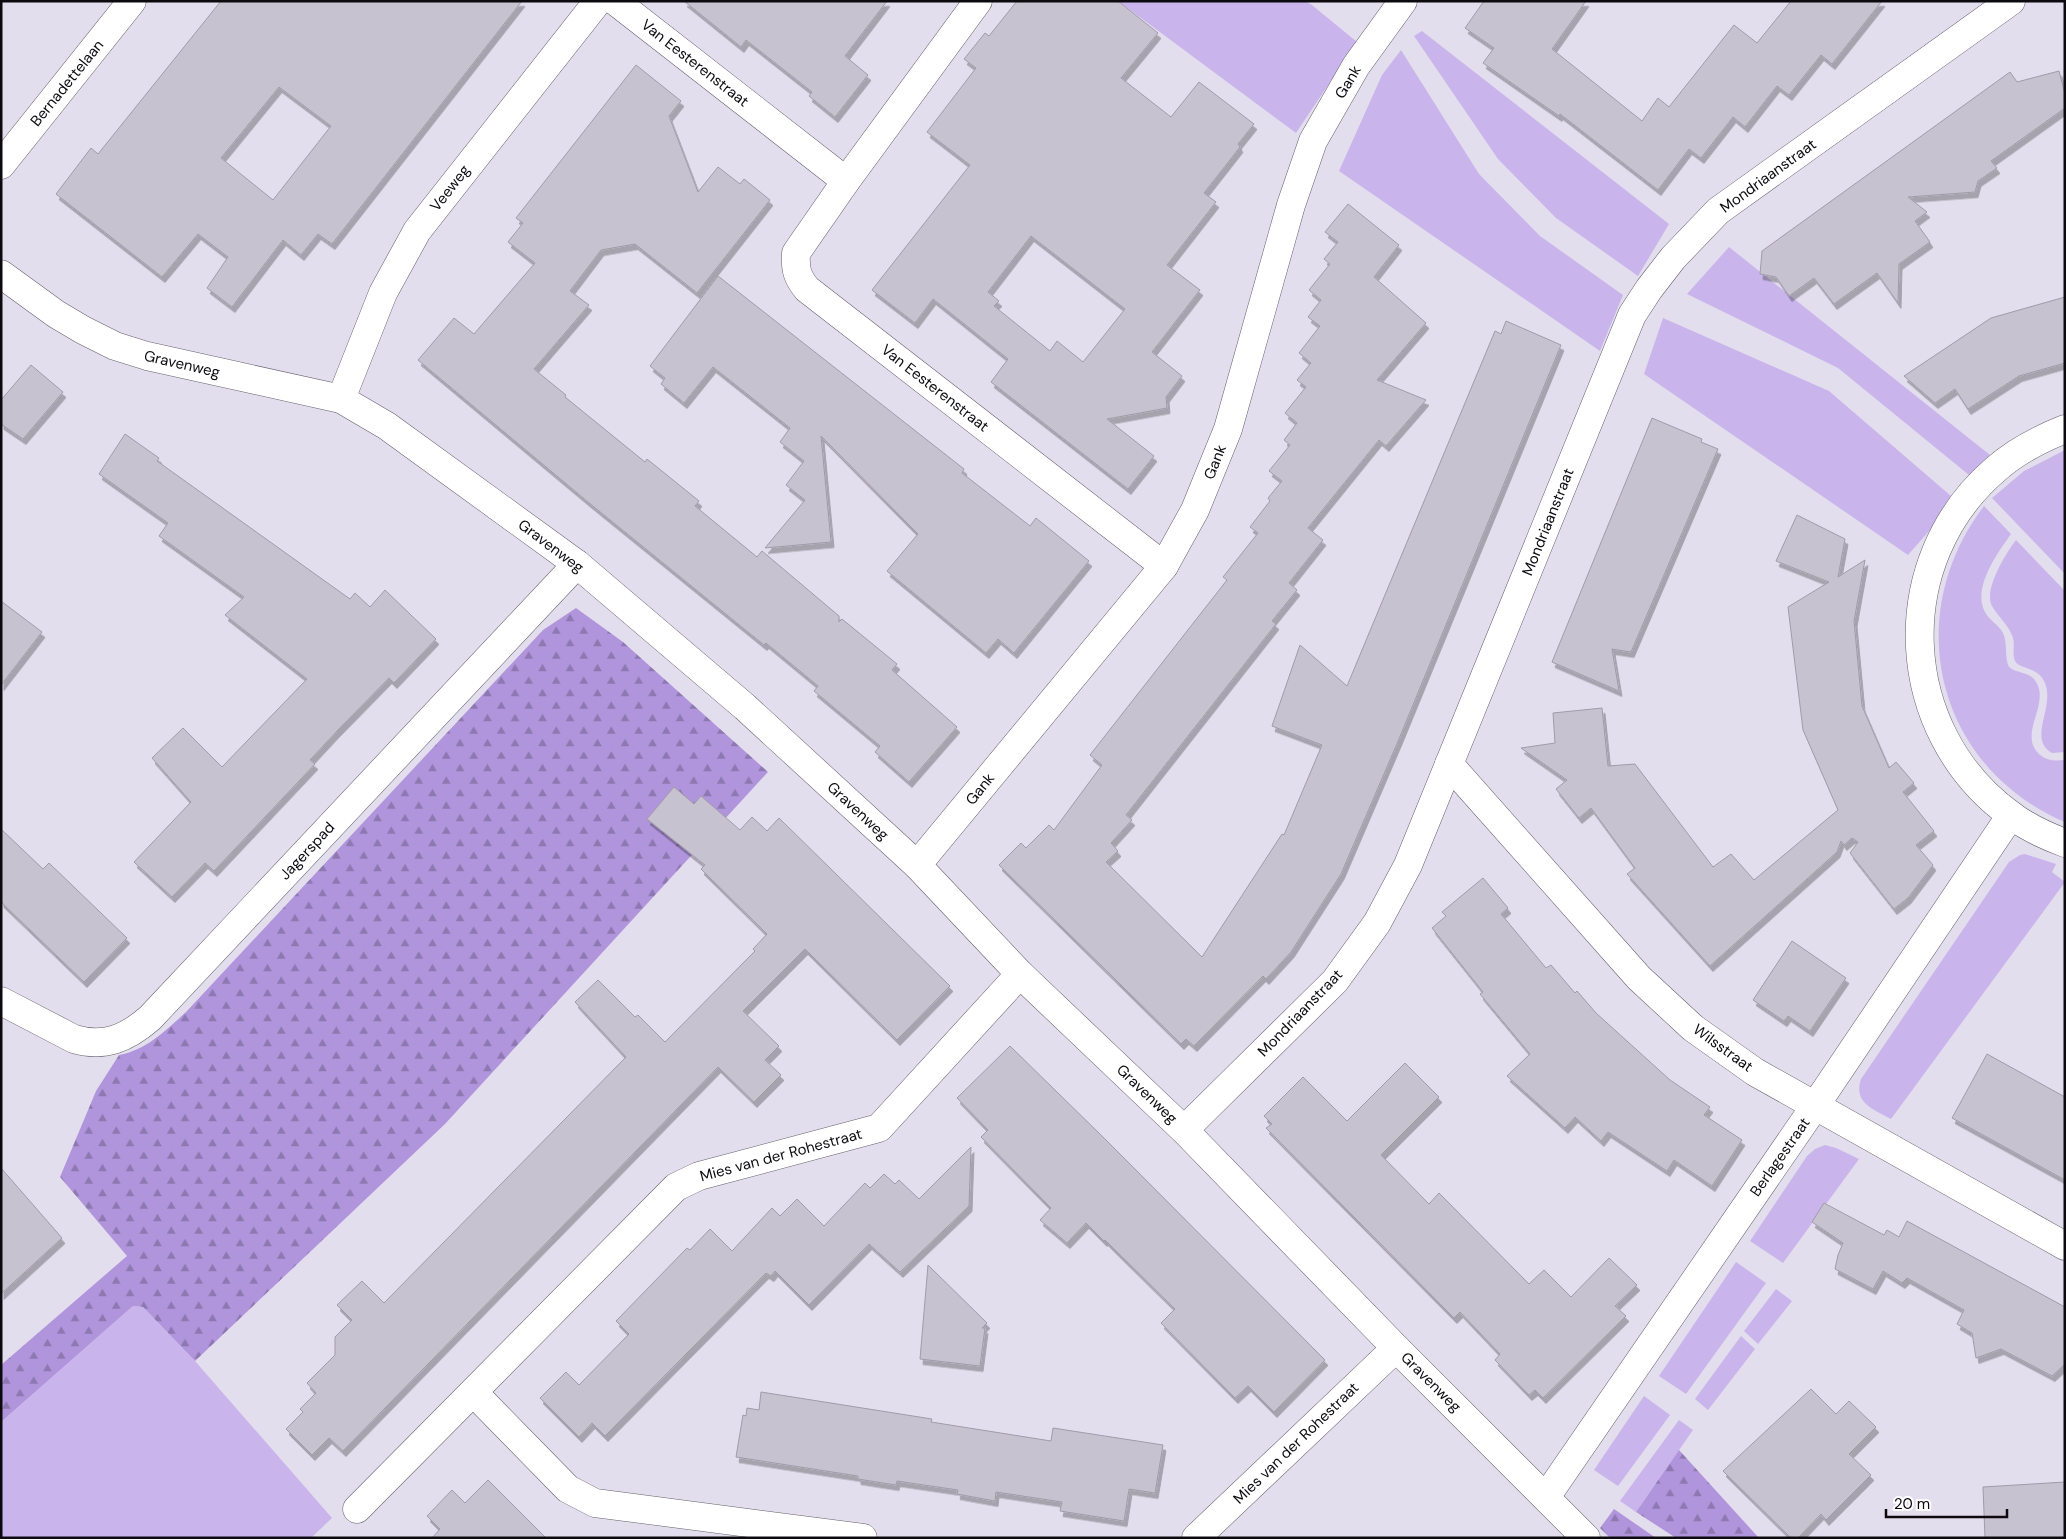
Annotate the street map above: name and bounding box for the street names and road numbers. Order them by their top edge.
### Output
street label: Van Eesterenstraat [637,15,753,111]
street label: Bernadettelaan [26,36,108,130]
street label: Gank [1330,61,1366,102]
street label: Mondriaanstraat [1716,134,1820,218]
street label: Veeweg [426,161,474,215]
street label: Van Eesterenstraat [877,340,993,436]
street label: Gravenweg [142,346,222,382]
street label: Gank [1199,441,1231,482]
street label: Mondriaanstraat [1517,465,1579,579]
street label: Gravenweg [514,515,588,577]
street label: Gank [961,768,999,809]
street label: Gravenweg [823,777,893,845]
street label: Jagerspad [275,818,339,884]
street label: Mondriaanstraat [1253,965,1347,1061]
street label: Wilsstraat [1689,1019,1757,1077]
street label: Gravenweg [1112,1060,1182,1128]
street label: Berlagestraat [1745,1114,1815,1200]
street label: Mies van der Rohestraat [698,1124,864,1186]
street label: Gravenweg [1397,1348,1465,1416]
street label: Mies van der Rohestraat [1229,1378,1363,1508]

